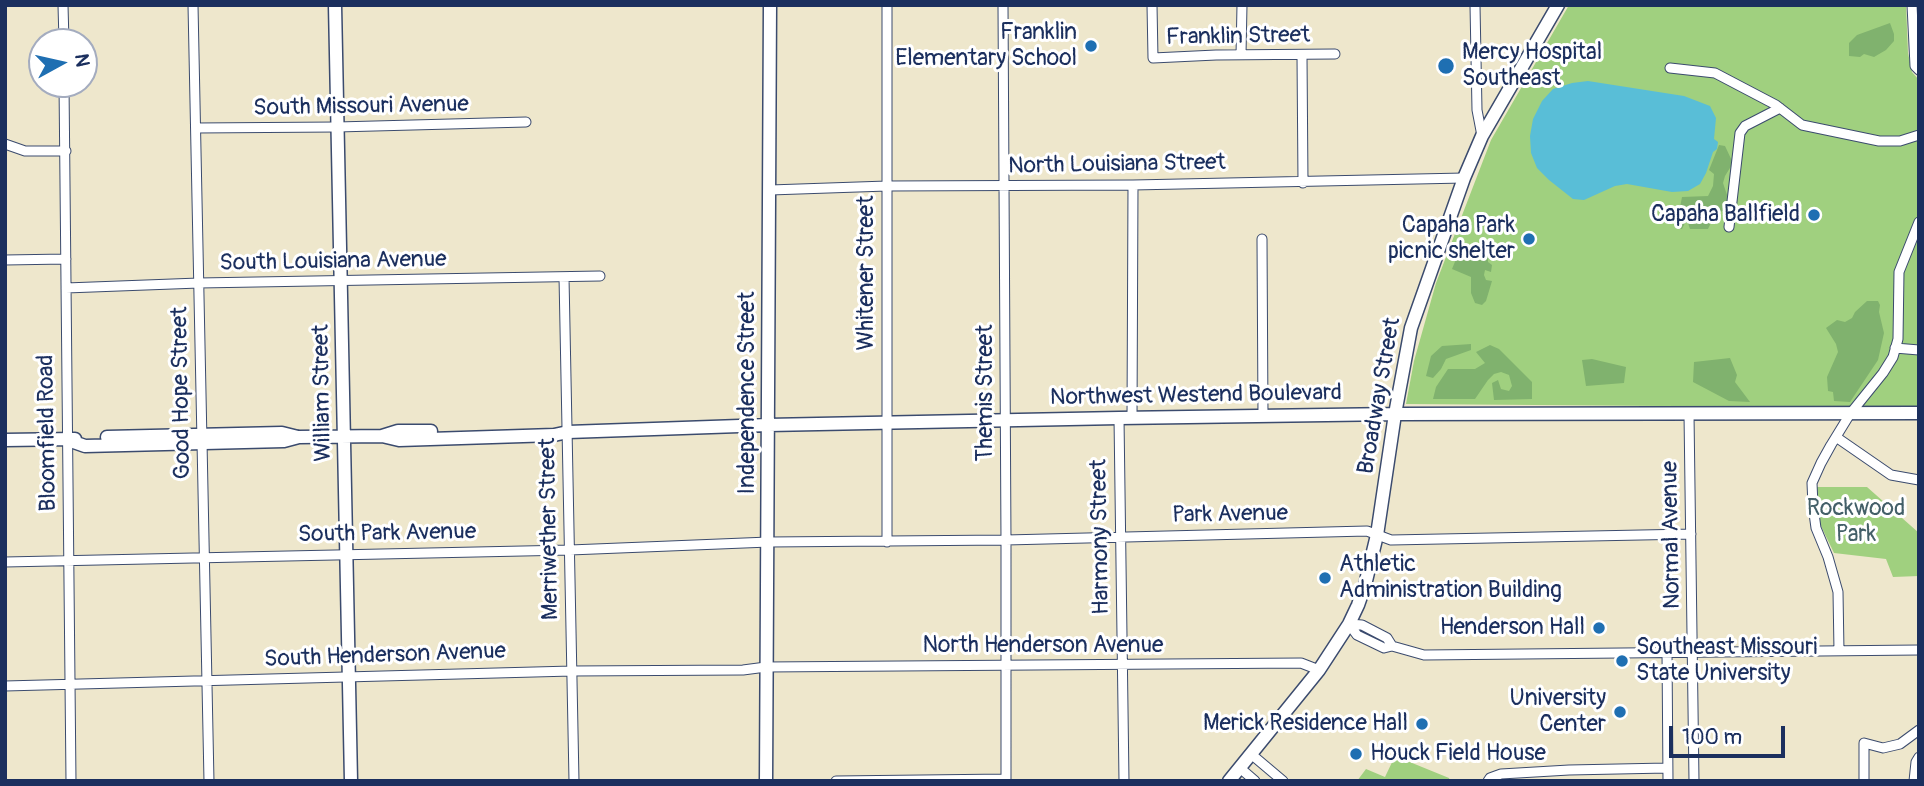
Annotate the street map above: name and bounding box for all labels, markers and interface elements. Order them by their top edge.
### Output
place label: Franklin Elementary School [895,19,1077,73]
street label: Franklin Street [1166,22,1310,52]
north arrow [28,28,98,98]
marker: Franklin Elementary School [1083,38,1099,54]
place label: Mercy Hospital Southeast [1462,39,1602,93]
text: N [69,52,95,68]
marker: Mercy Hospital Southeast [1436,56,1456,76]
street label: South Missouri Avenue [253,91,469,123]
street label: North Louisiana Street [1008,149,1226,181]
street label: Whitener Street [853,196,881,350]
place label: Capaha Ballfield [1651,201,1800,229]
marker: Capaha Ballfield [1806,207,1822,223]
place label: Capaha Park picnic shelter [1388,212,1515,266]
marker: Capaha Park picnic shelter [1521,231,1537,247]
street label: South Louisiana Avenue [219,246,447,278]
street label: Independence Street [734,292,762,494]
street label: Good Hope Street [167,306,197,480]
street label: Broadway Street [1353,316,1407,476]
street label: William Street [308,324,338,462]
street label: Themis Street [972,325,1000,461]
street label: Bloomfield Road [33,354,63,512]
street label: Northwest Westend Boulevard [1050,380,1342,412]
street label: Merriwether Street [535,438,565,620]
street label: Harmony Street [1086,459,1116,615]
street label: Normal Avenue [1657,461,1687,609]
park label: Rockwood Park [1807,495,1905,549]
street label: Park Avenue [1172,500,1288,530]
street label: South Park Avenue [298,519,476,549]
place label: Athletic Administration Building [1339,551,1562,605]
marker: Athletic Administration Building [1317,570,1333,586]
place label: Henderson Hall [1440,614,1585,642]
marker: Henderson Hall [1591,620,1607,636]
street label: North Henderson Avenue [923,632,1163,660]
place label: Southeast Missouri State University [1636,634,1817,688]
street label: South Henderson Avenue [264,638,506,674]
marker: Southeast Missouri State University [1614,653,1630,669]
place label: University Center [1510,685,1606,739]
marker: University Center [1612,704,1628,720]
place label: Merick Residence Hall [1203,710,1408,738]
scale bar [1672,712,1787,756]
marker: Merick Residence Hall [1414,716,1430,732]
text: 100 m [1682,724,1742,751]
place label: Houck Field House [1370,740,1546,768]
marker: Houck Field House [1348,746,1364,762]

